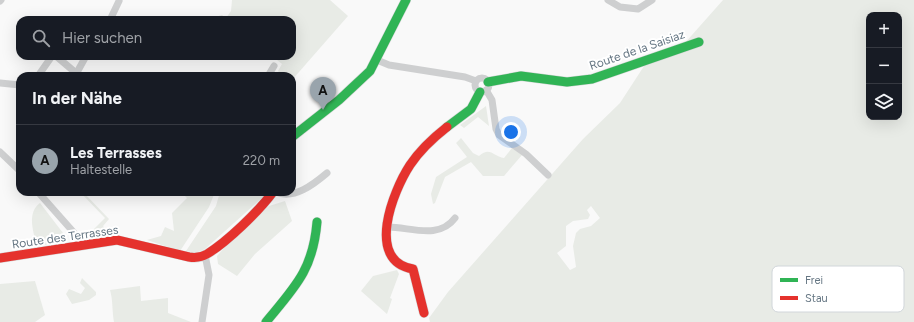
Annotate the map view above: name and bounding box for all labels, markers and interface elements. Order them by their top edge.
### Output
map controls [866,12,902,120]
button: + [866,12,902,48]
search box [16,16,296,60]
icon: search [30,27,52,49]
street label: Route de la Saisiaz [587,27,687,73]
text: Hier suchen [62,29,142,47]
button: − [866,48,902,84]
pin: A [310,77,336,110]
button: layers [866,84,902,120]
text: In der Nähe [32,88,122,108]
your location [501,122,521,142]
text: Les Terrasses [70,144,162,162]
text: A [40,153,50,168]
text: 220 m [243,153,280,168]
text: Haltestelle [70,162,132,177]
street label: Route des Terrasses [11,223,120,251]
legend [772,266,904,312]
text: Frei [805,274,823,287]
text: Stau [805,292,828,305]

